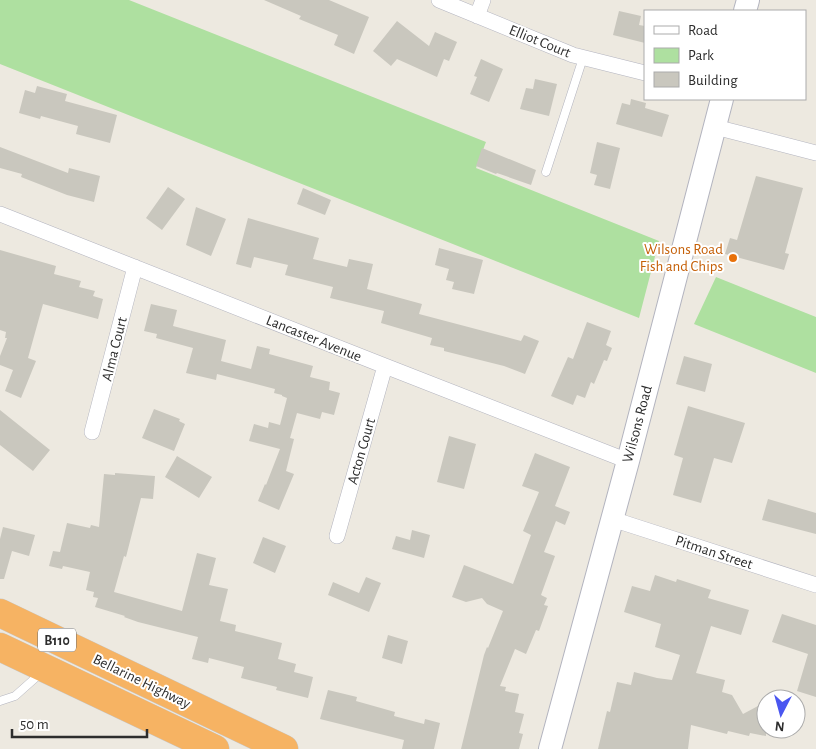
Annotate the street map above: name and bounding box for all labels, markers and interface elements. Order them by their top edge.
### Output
legend [644,10,806,100]
street label: Elliot Court [507,22,573,61]
text: Road [688,23,718,38]
text: Park [688,48,714,63]
text: Building [688,73,738,88]
place label: Wilsons Road Fish and Chips [640,242,723,274]
marker: Wilsons Road Fish and Chips [727,252,739,264]
street label: Lancaster Avenue [264,313,364,364]
street label: Alma Court [99,315,130,383]
street label: Wilsons Road [620,384,655,464]
street label: Acton Court [345,416,378,486]
street label: Pitman Street [673,533,755,572]
road number: B110 [38,628,76,652]
street label: Bellarine Highway [91,651,193,712]
north arrow [756,689,806,739]
scale bar [12,706,148,738]
text: 50 m [20,717,49,732]
text: N [774,718,785,733]

